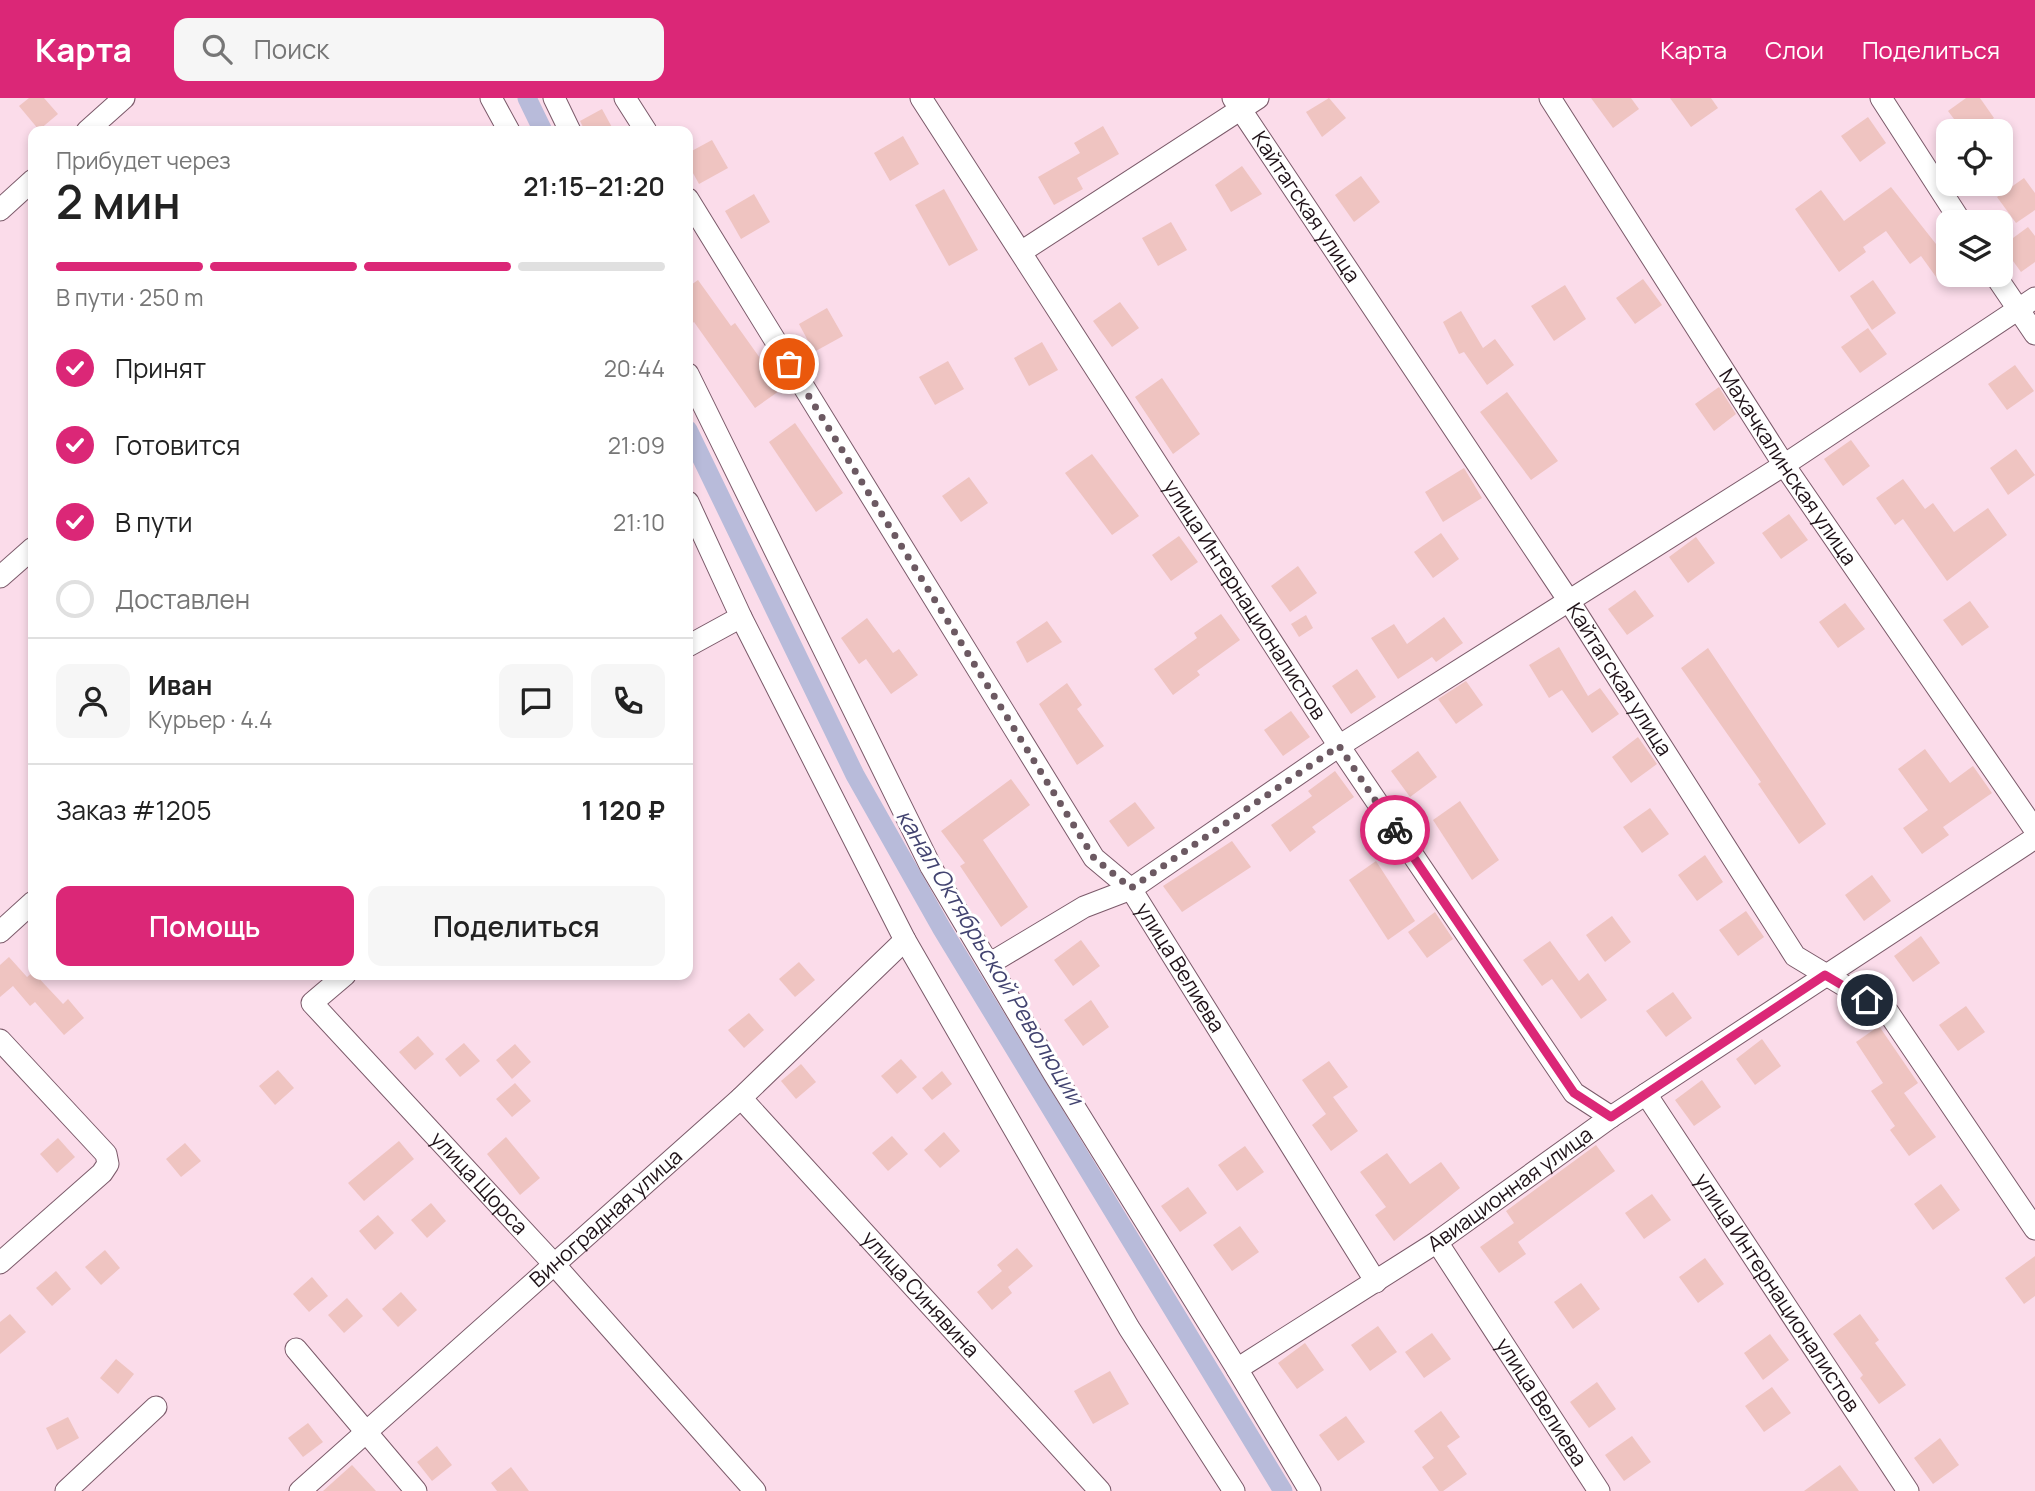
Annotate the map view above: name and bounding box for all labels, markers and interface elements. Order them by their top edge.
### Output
search box [174,18,664,81]
text: Карта [35,27,132,72]
icon: search [198,30,236,68]
text: Поиск [254,31,329,67]
text: Карта [1660,33,1727,66]
text: Слои [1765,33,1824,66]
text: Поделиться [1862,33,2000,66]
map controls [1936,119,2013,287]
button: locate [1936,119,2013,196]
street label: Кайтагская улица [1246,125,1367,288]
text: Прибудет через [56,144,231,176]
text: 21:15–21:20 [523,168,665,204]
text: 2 мин [56,170,181,233]
button: layers [1936,210,2013,287]
text: В пути · 250 m [56,281,204,313]
pin [759,334,819,394]
icon: bag [770,345,808,383]
icon: check [56,349,94,387]
text: Принят [115,350,206,386]
text: 20:44 [604,352,665,384]
street label: Махачкалинская улица [1713,363,1864,570]
icon: check [56,426,94,464]
text: Готовится [115,427,240,463]
text: 21:09 [608,429,665,461]
street label: улица Интернационалистов [1158,474,1333,725]
icon: check [56,503,94,541]
text: В пути [115,504,193,540]
text: 21:10 [613,506,665,538]
text: Доставлен [115,581,250,617]
street label: Кайтагская улица [1561,597,1679,761]
button: person [56,664,130,738]
button: chat [499,664,573,738]
button: phone [591,664,665,738]
text: Иван [148,667,212,703]
text: Курьер · 4.4 [148,703,273,735]
text: Заказ #1205 [56,792,211,828]
text: 1 120 ₽ [581,792,665,828]
courier [1360,795,1430,865]
water label: канал Октябрьской Революции [890,803,1093,1112]
icon: bike [1376,811,1414,849]
button: Помощь [56,886,354,966]
button: Поделиться [368,886,665,966]
street label: улица Велиева [1130,897,1232,1037]
pin [1837,970,1897,1030]
icon: home [1848,981,1886,1019]
street label: Авиационная улица [1422,1120,1598,1258]
street label: улица Щорса [425,1125,535,1240]
street label: Виноградная улица [523,1142,688,1293]
street label: улица Интернационалистов [1689,1167,1867,1417]
street label: улица Синявина [856,1225,986,1363]
street label: улица Велиева [1490,1332,1594,1471]

